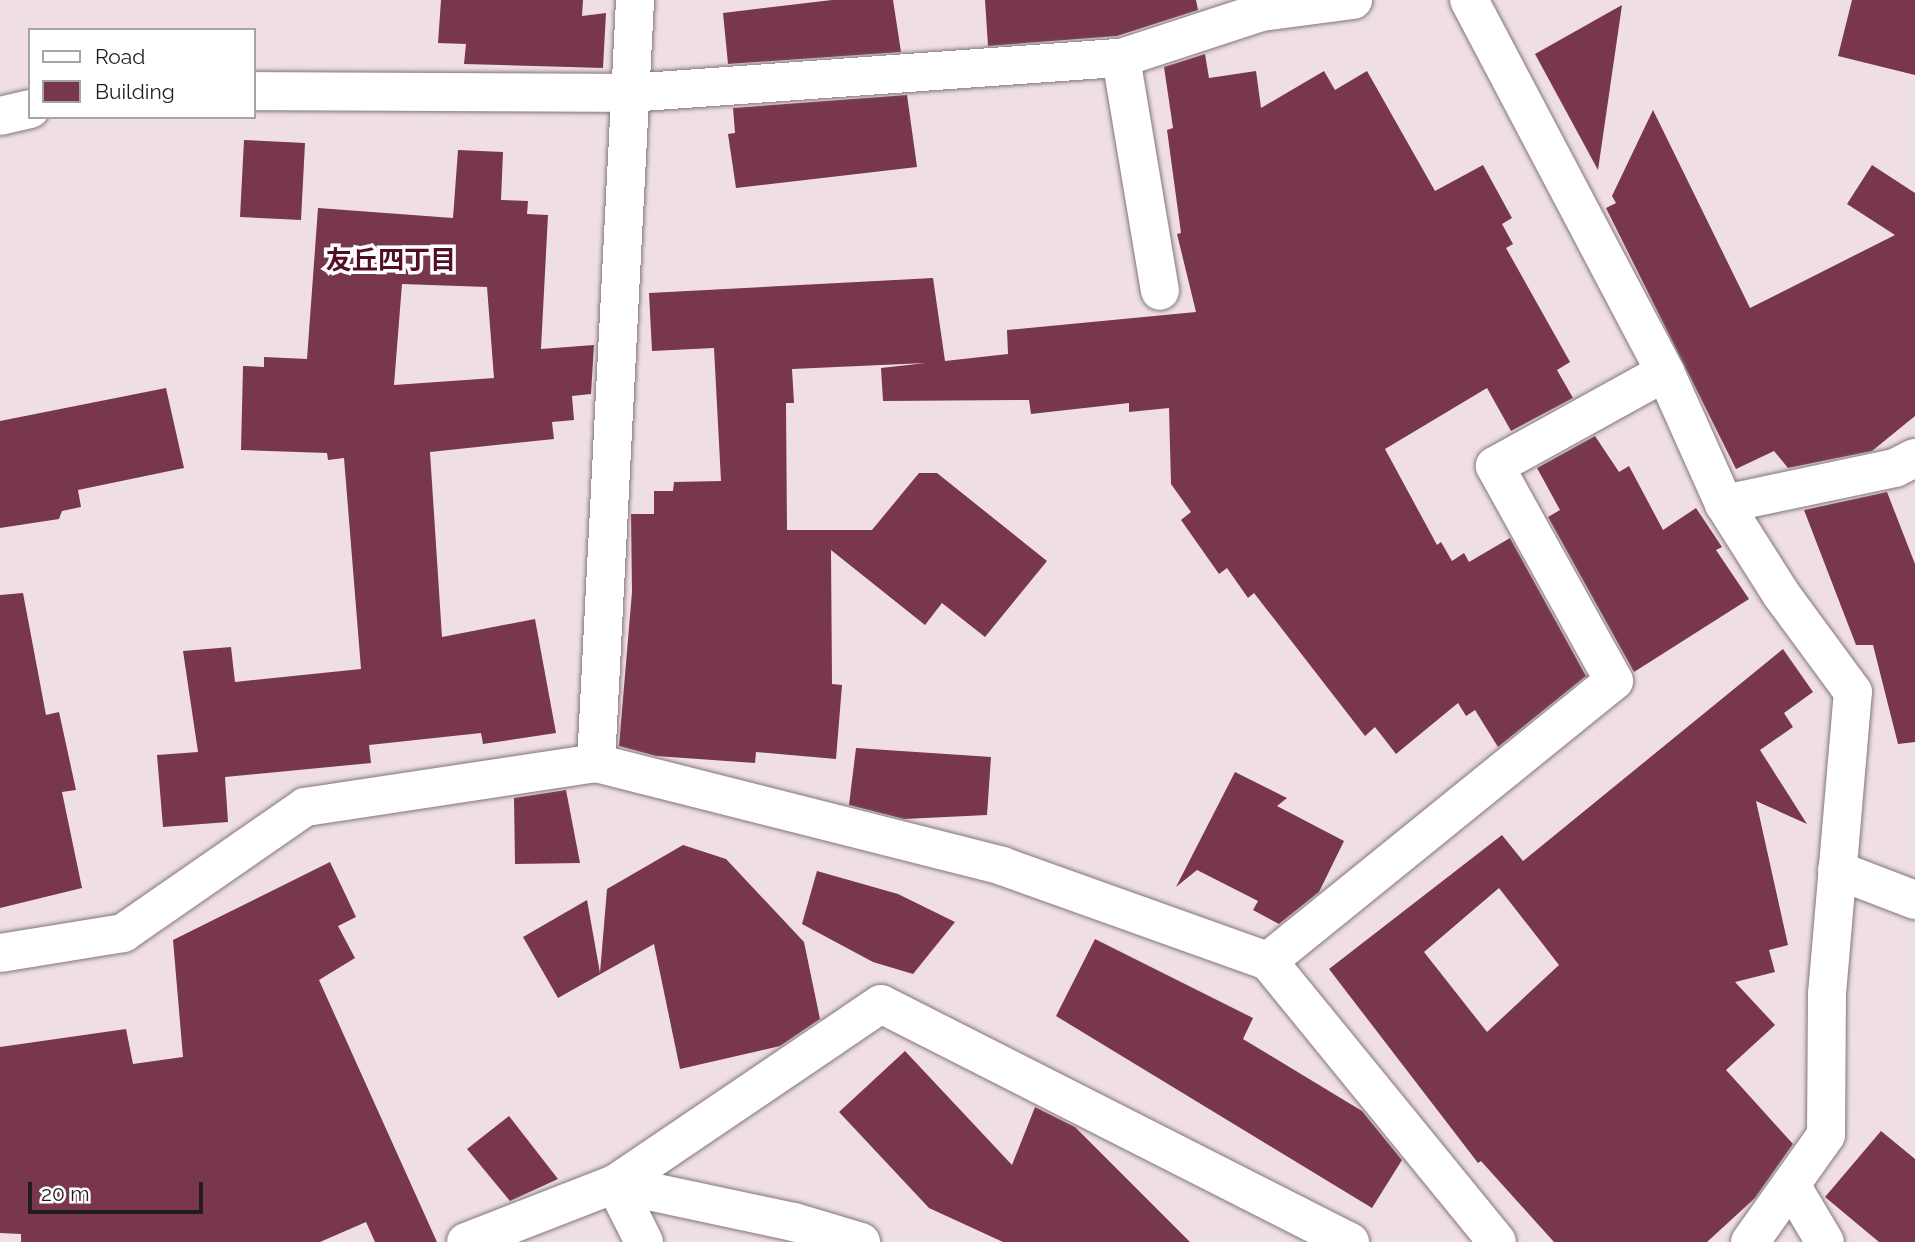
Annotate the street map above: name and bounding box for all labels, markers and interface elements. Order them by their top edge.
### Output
legend [28,28,256,119]
text: Road [95,44,145,69]
text: Building [95,79,175,104]
district label: 友丘四丁目 [326,245,456,277]
scale bar [32,1168,206,1212]
text: 20 m [41,1181,89,1206]

